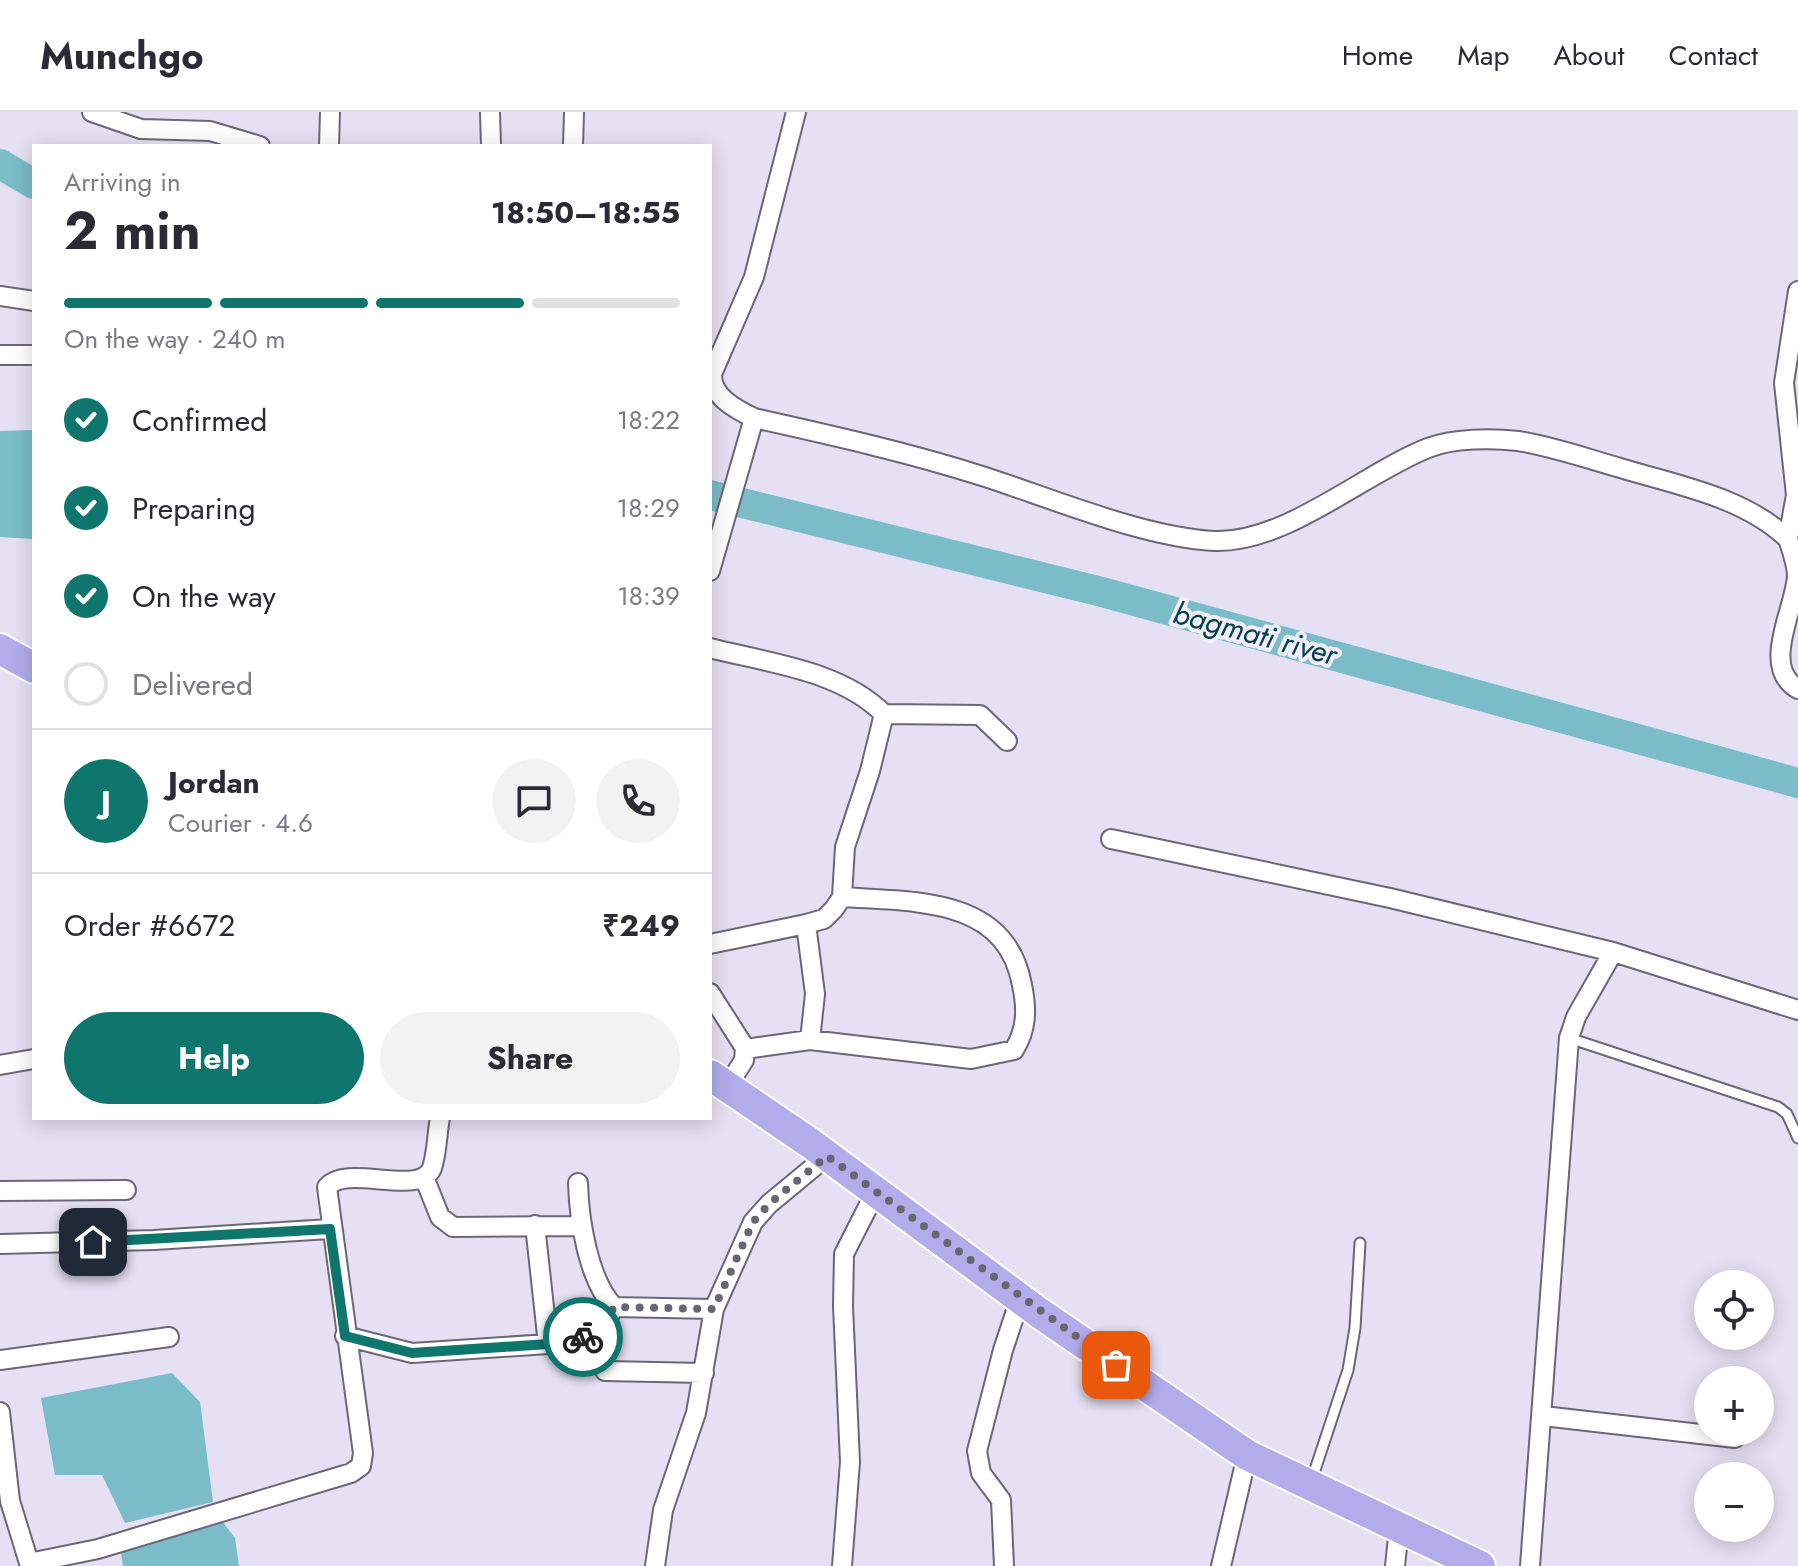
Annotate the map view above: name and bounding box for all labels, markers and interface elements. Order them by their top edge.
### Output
text: Munchgo [40,28,204,83]
text: Home [1342,35,1413,76]
text: Map [1457,35,1509,76]
text: About [1553,35,1625,76]
text: Contact [1669,35,1758,76]
text: Arriving in [64,163,181,201]
text: 18:50–18:55 [491,191,680,234]
text: 2 min [64,193,201,269]
text: On the way · 240 m [64,320,286,358]
icon: check [64,398,108,442]
text: Confirmed [132,399,267,442]
text: 18:22 [617,401,680,439]
icon: check [64,486,108,530]
text: Preparing [132,487,256,530]
text: 18:29 [617,489,680,527]
icon: check [64,574,108,618]
text: On the way [132,575,276,618]
text: 18:39 [617,577,680,615]
water label: bagmati river [1169,591,1344,676]
text: Delivered [132,663,253,706]
button: chat [492,759,576,843]
button: phone [596,759,680,843]
text: Jordan [168,761,260,804]
text: J [101,780,111,823]
text: Courier · 4.6 [168,804,313,842]
text: Order #6672 [64,904,235,947]
text: ₹249 [602,904,680,947]
button: Help [64,1012,364,1104]
button: Share [380,1012,680,1104]
pin [59,1208,127,1276]
icon: home [71,1220,115,1264]
map controls [1694,1270,1774,1542]
button: locate [1694,1270,1774,1350]
courier [543,1297,623,1377]
icon: bike [561,1315,605,1359]
pin [1082,1331,1150,1399]
icon: bag [1094,1343,1138,1387]
button: + [1694,1366,1774,1446]
button: − [1694,1462,1774,1542]

